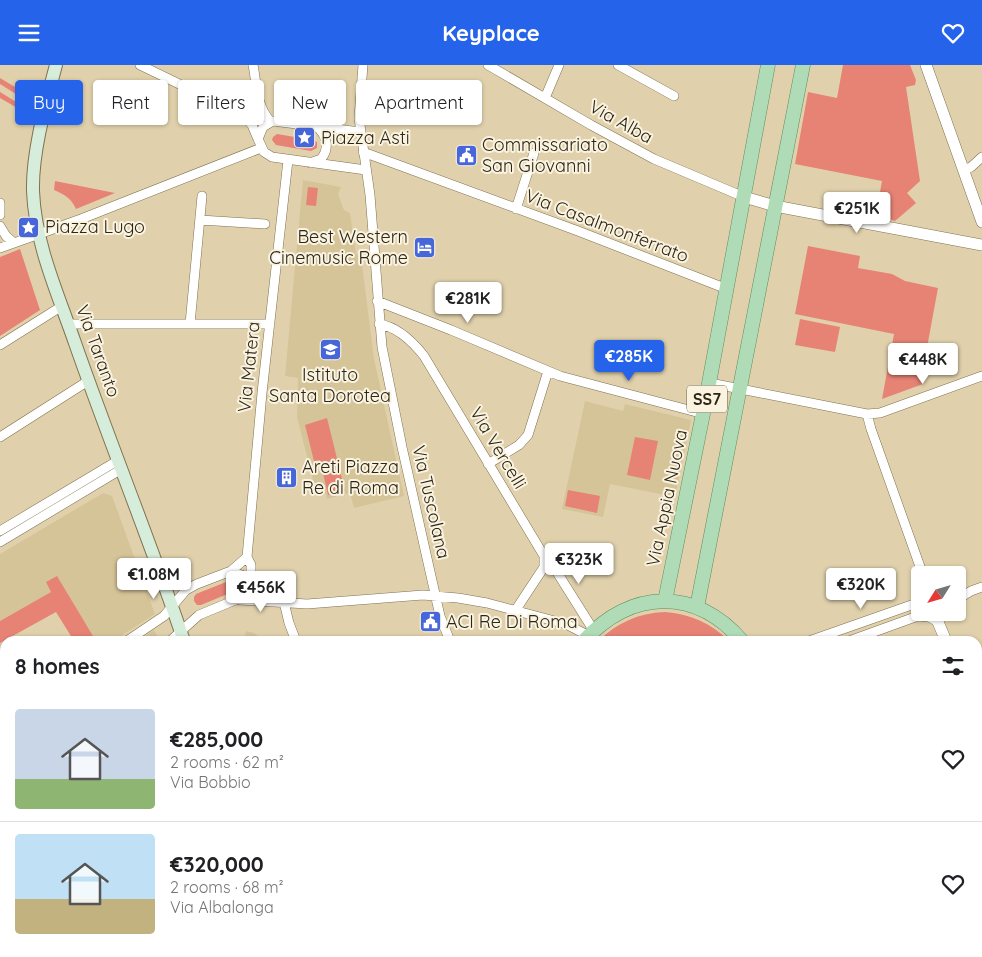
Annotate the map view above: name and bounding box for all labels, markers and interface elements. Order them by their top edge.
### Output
icon: menu [15,19,43,47]
text: Keyplace [442,19,540,47]
icon: heart [939,19,967,47]
chip: Buy [15,80,83,125]
chip: Rent [93,80,168,125]
chip: Filters [178,80,264,125]
chip: New [274,80,346,125]
chip: Apartment [356,80,482,125]
street label: Via Alba [585,95,657,148]
place icon: Piazza Asti [293,126,317,150]
place label: Piazza Asti [321,126,410,149]
place label: Commissariato San Giovanni [482,133,608,177]
public building icon: Commissariato San Giovanni [454,143,478,167]
street label: Via Casalmonferrato [522,184,692,267]
pin: €251K [822,191,892,234]
text: €251K [834,198,880,218]
place icon: Piazza Lugo [17,215,41,239]
place label: Piazza Lugo [45,215,145,238]
place label: Best Western Cinemusic Rome [269,225,408,269]
hotel icon: Best Western Cinemusic Rome [412,235,436,259]
pin: €281K [433,281,503,324]
text: €281K [446,288,490,308]
street label: Via Taranto [71,302,126,400]
street label: Via Matera [232,320,265,414]
school or university icon: Istituto Santa Dorotea [318,338,342,362]
pin: €285K [594,339,664,382]
pin: €448K [888,343,958,385]
text: €285K [605,346,653,366]
text: €448K [899,349,947,369]
place label: Istituto Santa Dorotea [269,363,391,407]
road number: SS7 [687,385,727,413]
street label: Via Vercelli [465,403,532,493]
street label: Via Appia Nuova [641,427,692,568]
street label: Via Tuscolana [407,443,456,561]
place label: Areti Piazza Re di Roma [302,455,399,499]
building icon: Areti Piazza Re di Roma [274,465,298,489]
pin: €323K [544,543,614,585]
text: €323K [556,549,602,569]
pin: €1.08M [113,557,195,600]
text: €1.08M [128,564,180,584]
north arrow [911,566,966,621]
map controls [911,566,966,621]
pin: €320K [826,567,896,610]
pin: €456K [226,571,296,613]
text: €320K [837,574,885,594]
text: €456K [237,577,285,597]
public building icon: ACI Re Di Roma [418,610,442,634]
place label: ACI Re Di Roma [446,610,578,633]
icon: filters [939,652,967,680]
text: 8 homes [15,653,100,679]
text: €285,000 [170,726,263,752]
icon: home [55,729,115,789]
icon: heart [939,745,967,773]
text: 2 rooms · 62 m² [170,752,284,772]
text: Via Bobbio [170,772,251,792]
text: €320,000 [170,851,264,877]
icon: home [55,854,115,914]
icon: heart [939,870,967,898]
text: 2 rooms · 68 m² [170,877,284,897]
text: Via Albalonga [170,897,274,917]

